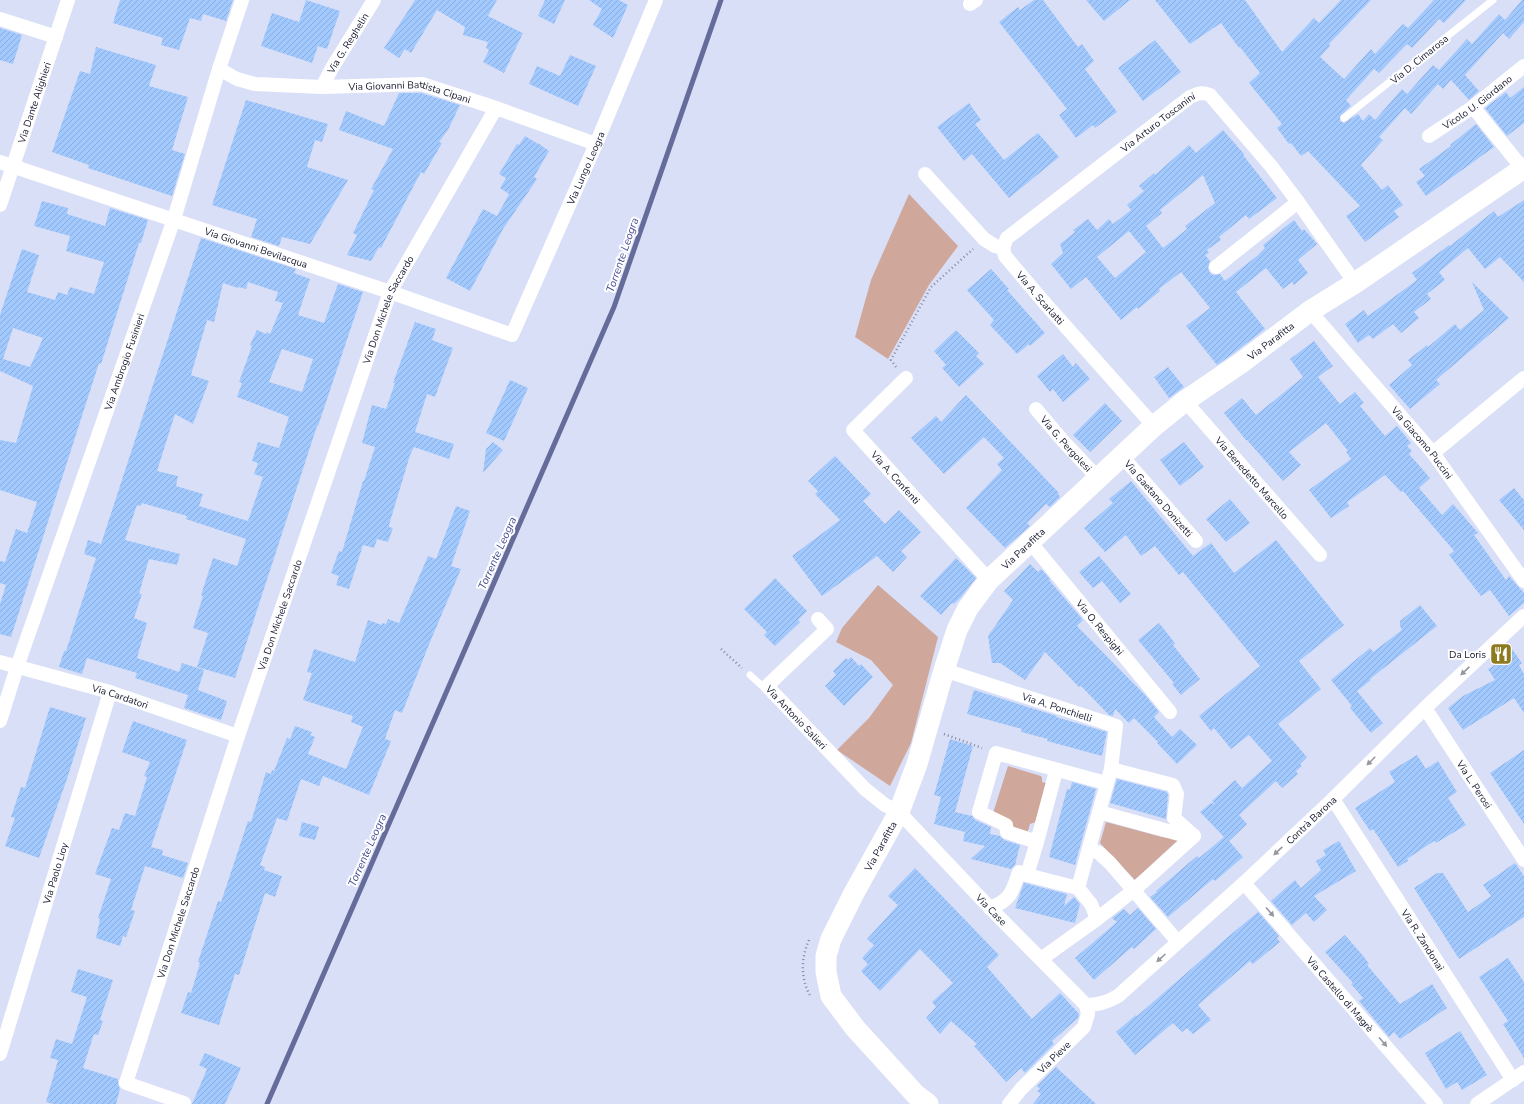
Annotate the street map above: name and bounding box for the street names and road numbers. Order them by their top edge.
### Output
street label: Via G. Reghelin [324,10,372,77]
street label: Via D. Cimarosa [1387,32,1452,88]
street label: Via Dante Alighieri [15,60,55,146]
street label: Vicolo U. Giordano [1439,72,1516,134]
street label: Via Giovanni Battista Cipani [347,78,472,107]
street label: Via Arturo Toscanini [1117,90,1198,157]
street label: Via Lungo Leogra [564,129,608,208]
street label: Via Giovanni Bevilacqua [201,224,309,272]
street label: Via Don Michele Saccardo [360,253,418,367]
street label: Via A. Scarlatti [1012,268,1067,328]
street label: Via Ambrogio Fusinieri [101,312,148,413]
street label: Via Parafitta [1244,319,1297,364]
street label: Via Giacomo Puccini [1387,403,1455,482]
street label: Via G. Pergolesi [1036,412,1095,475]
street label: Via Benedetto Marcello [1211,433,1292,523]
street label: Via A. Confenti [867,448,923,507]
street label: Via Gaetano Donizetti [1120,457,1195,540]
street label: Via Parafitta [998,525,1048,574]
street label: Via Don Michele Saccardo [255,557,306,674]
street label: Via O. Respighi [1072,596,1126,659]
street label: Via Cardatori [89,681,150,713]
street label: Via Antonio Salieri [761,682,830,753]
street label: Via A. Ponchielli [1019,690,1094,726]
street label: Via L. Perosi [1452,757,1495,812]
street label: Contrà Barona [1283,793,1340,848]
street label: Via Parafitta [861,819,900,875]
street label: Via Paolo Lioy [40,840,72,907]
street label: Via Don Michele Saccardo [154,865,203,981]
street label: Via Case [971,890,1009,929]
street label: Via R. Zandonai [1397,906,1447,974]
street label: Via Castello di Magrè [1302,953,1376,1035]
street label: Via Pieve [1034,1038,1074,1078]

